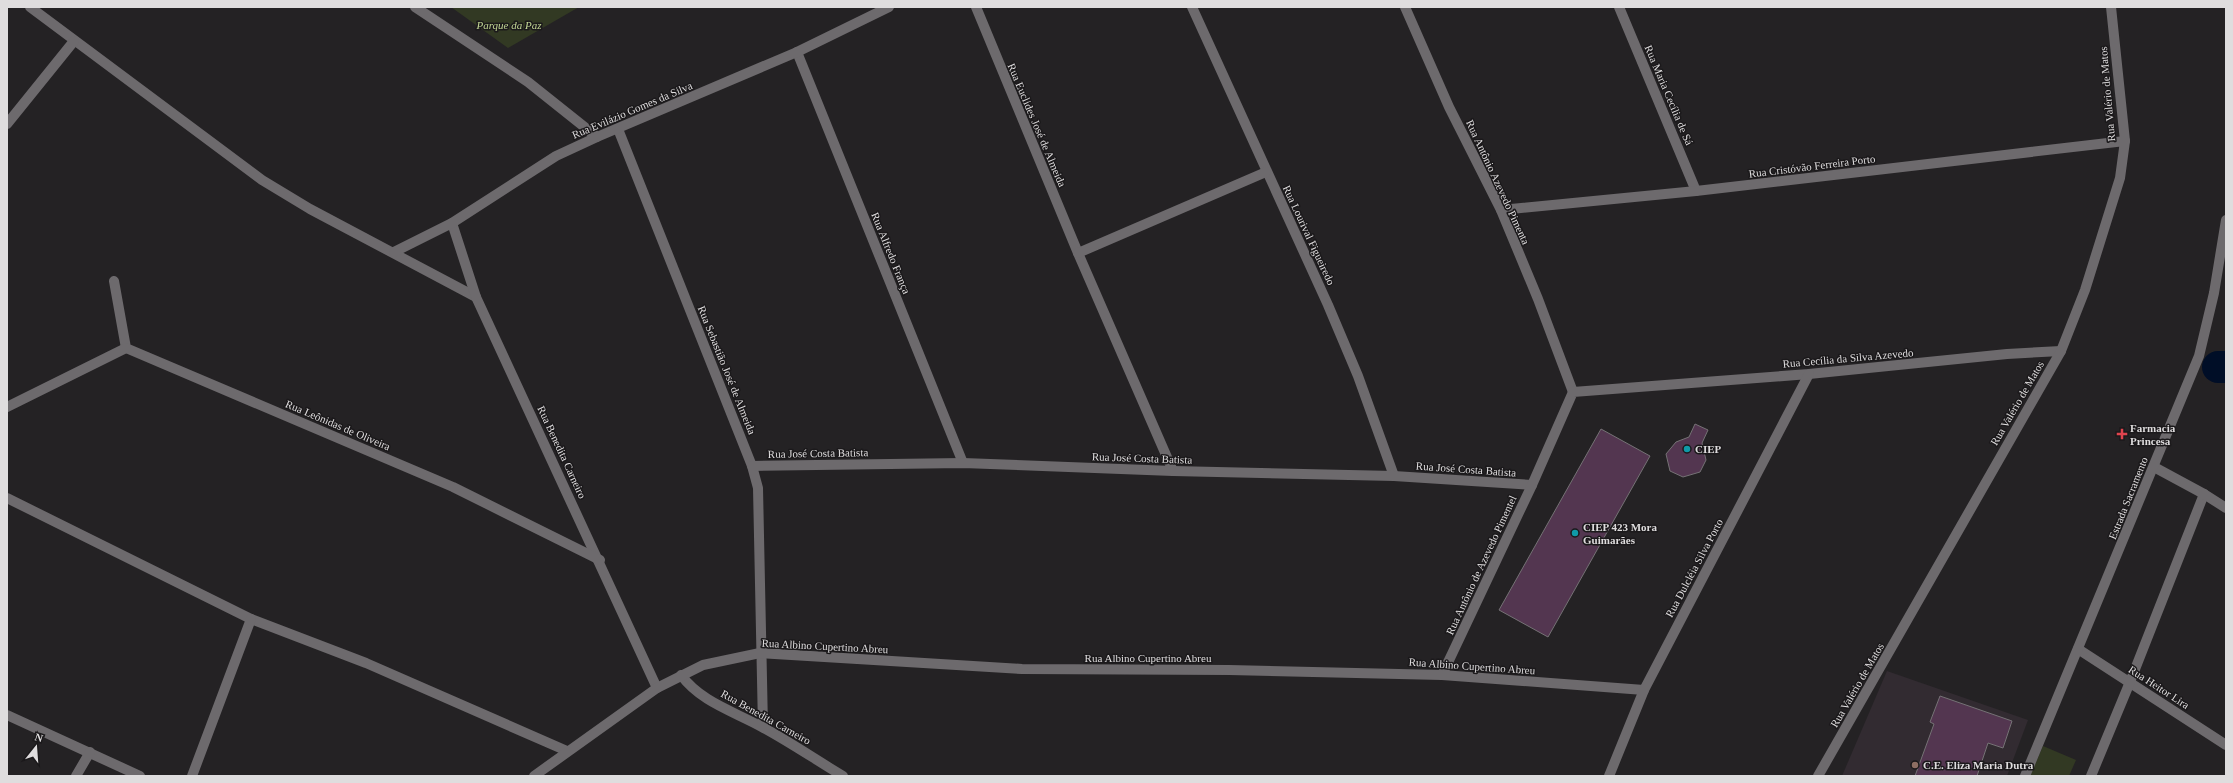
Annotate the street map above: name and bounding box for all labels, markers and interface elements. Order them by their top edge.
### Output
park label: Parque da Paz [476,19,542,31]
street label: Rua Maria Cecília de Sá [1642,43,1696,147]
street label: Rua Valério de Matos [2097,46,2117,142]
street label: Rua Euclides José de Almeida [1005,61,1069,189]
street label: Rua Evilázio Gomes da Silva [570,79,694,141]
street label: Rua Antônio Azevedo Pimenta [1464,118,1532,246]
street label: Rua Cristóvão Ferreira Porto [1748,152,1876,180]
street label: Rua Lourival Figueiredo [1281,183,1338,287]
street label: Rua Alfredo França [869,211,913,296]
street label: Rua Sebastião José de Almeida [696,304,758,436]
street label: Rua Cecília da Silva Azevedo [1782,346,1914,370]
street label: Rua Valério de Matos [1988,359,2046,447]
street label: Rua Leônidas de Oliveira [284,397,392,453]
street label: Rua Benedita Carneiro [535,404,589,501]
place label: Farmacia Princesa [2130,422,2176,447]
marker: Farmacia Princesa [2117,429,2127,439]
place label: CIEP [1695,443,1722,455]
marker: CIEP [1682,444,1692,454]
street label: Rua José Costa Batista [768,446,868,460]
street label: Rua José Costa Batista [1092,450,1193,466]
street label: Estrada Sacramento [2106,455,2150,541]
street label: Rua José Costa Batista [1415,460,1517,478]
street label: Rua Antônio de Azevedo Pimentel [1443,494,1519,636]
street label: Rua Dulcléia Silva Porto [1663,516,1725,619]
place label: CIEP 423 Mora Guimarães [1583,521,1657,546]
marker: CIEP 423 Mora Guimarães [1570,528,1580,538]
street label: Rua Albino Cupertino Abreu [761,637,889,655]
street label: Rua Valério de Matos [1828,641,1886,729]
street label: Rua Albino Cupertino Abreu [1085,652,1212,664]
street label: Rua Albino Cupertino Abreu [1408,656,1536,676]
street label: Rua Heitor Lira [2127,663,2192,711]
street label: Rua Benedita Carneiro [719,687,813,747]
north arrow [16,727,56,767]
text: N [33,731,45,744]
place label: C.E. Eliza Maria Dutra [1923,759,2034,771]
marker: C.E. Eliza Maria Dutra [1910,760,1920,770]

